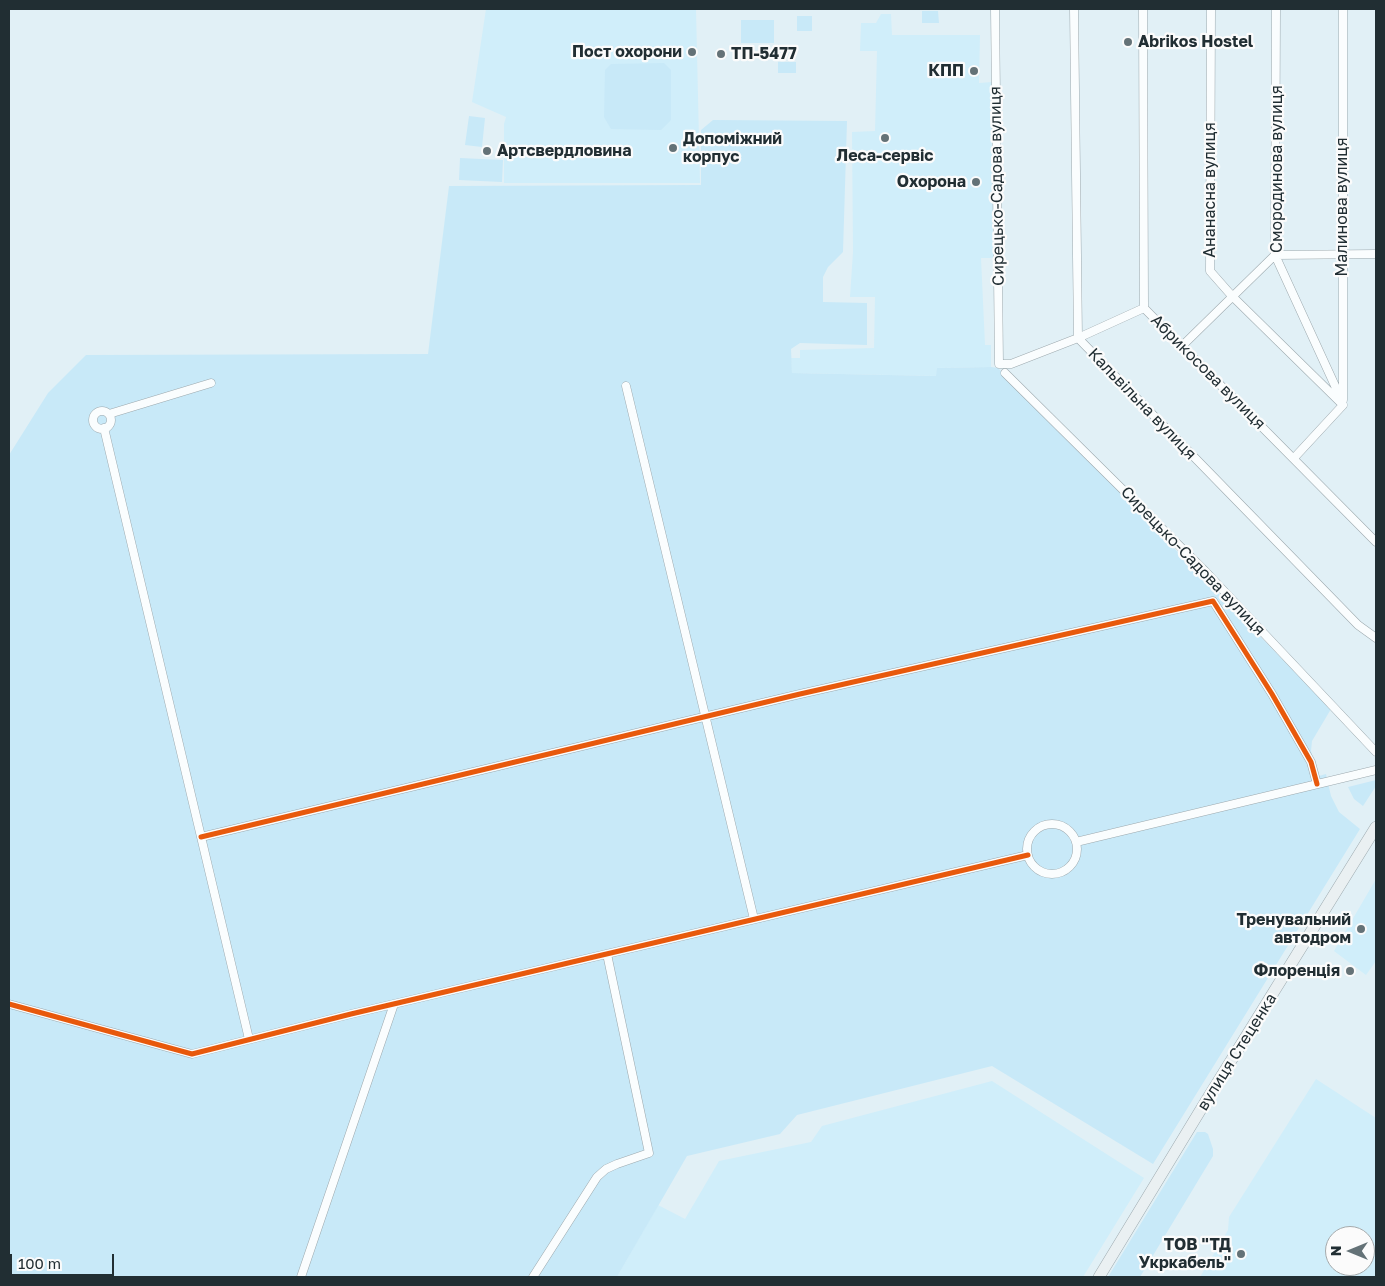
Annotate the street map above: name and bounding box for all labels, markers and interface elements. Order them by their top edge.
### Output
place label: Abrikos Hostel [1138,32,1253,52]
marker: Abrikos Hostel [1122,36,1134,48]
place label: Пост охорони [572,42,682,62]
place label: ТП-5477 [731,44,797,64]
marker: Пост охорони [686,46,698,58]
marker: ТП-5477 [715,48,727,60]
place label: КПП [928,61,964,81]
marker: КПП [968,65,980,77]
street label: Смородинова вулиця [1267,85,1287,253]
street label: Сирецько-Садова вулиця [986,86,1008,286]
street label: Ананасна вулиця [1200,122,1220,258]
place label: Допоміжний корпус [683,129,782,167]
marker: Леса-сервіс [879,132,891,144]
street label: Малинова вулиця [1332,137,1352,277]
place label: Артсвердловина [497,141,631,161]
marker: Допоміжний корпус [667,142,679,154]
marker: Артсвердловина [481,145,493,157]
place label: Леса-сервіс [836,146,934,166]
place label: Охорона [897,172,966,192]
marker: Охорона [970,176,982,188]
street label: Абрикосова вулиця [1147,311,1269,433]
street label: Кальвільна вулиця [1084,344,1200,464]
street label: Сирецько-Садова вулиця [1117,483,1269,639]
place label: Тренувальний автодром [1236,910,1351,948]
marker: Тренувальний автодром [1355,923,1367,935]
place label: Флоренція [1254,961,1340,981]
marker: Флоренція [1344,965,1356,977]
street label: вулиця Стеценка [1193,990,1281,1114]
north arrow [1325,1226,1375,1276]
place label: ТОВ "ТД Укркабель" [1139,1235,1231,1273]
scale bar [12,1244,116,1276]
text: N [1327,1246,1344,1256]
marker: ТОВ "ТД Укркабель" [1235,1248,1247,1260]
text: 100 m [18,1254,61,1272]

